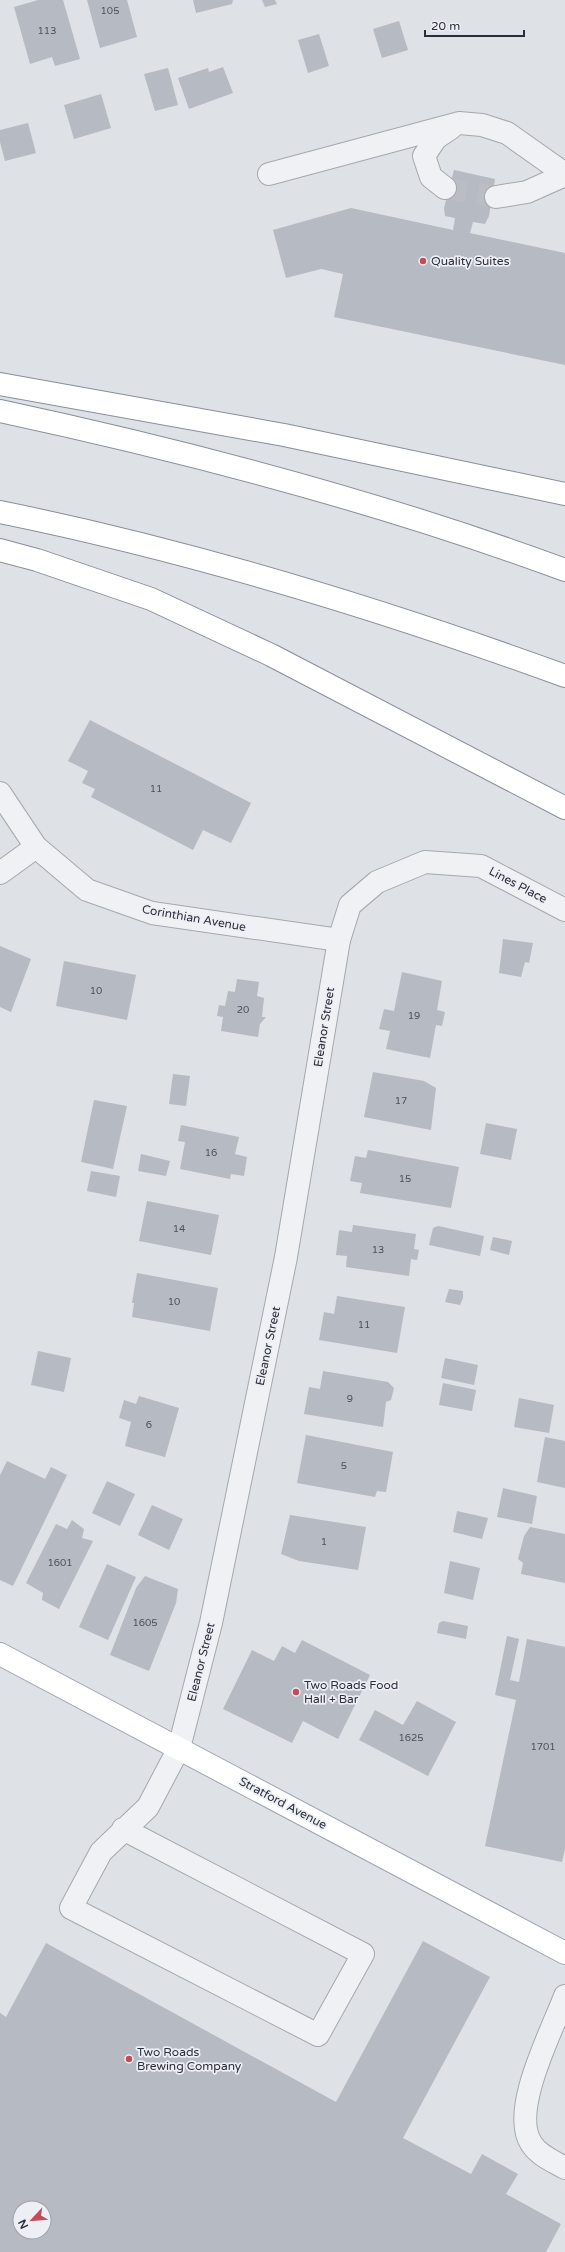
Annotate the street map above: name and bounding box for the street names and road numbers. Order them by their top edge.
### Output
street label: Lines Place [487,864,550,906]
street label: Corinthian Avenue [141,902,247,934]
street label: Eleanor Street [311,986,337,1068]
street label: Eleanor Street [253,1305,283,1387]
street label: Eleanor Street [184,1621,218,1703]
street label: Stratford Avenue [237,1774,329,1832]

